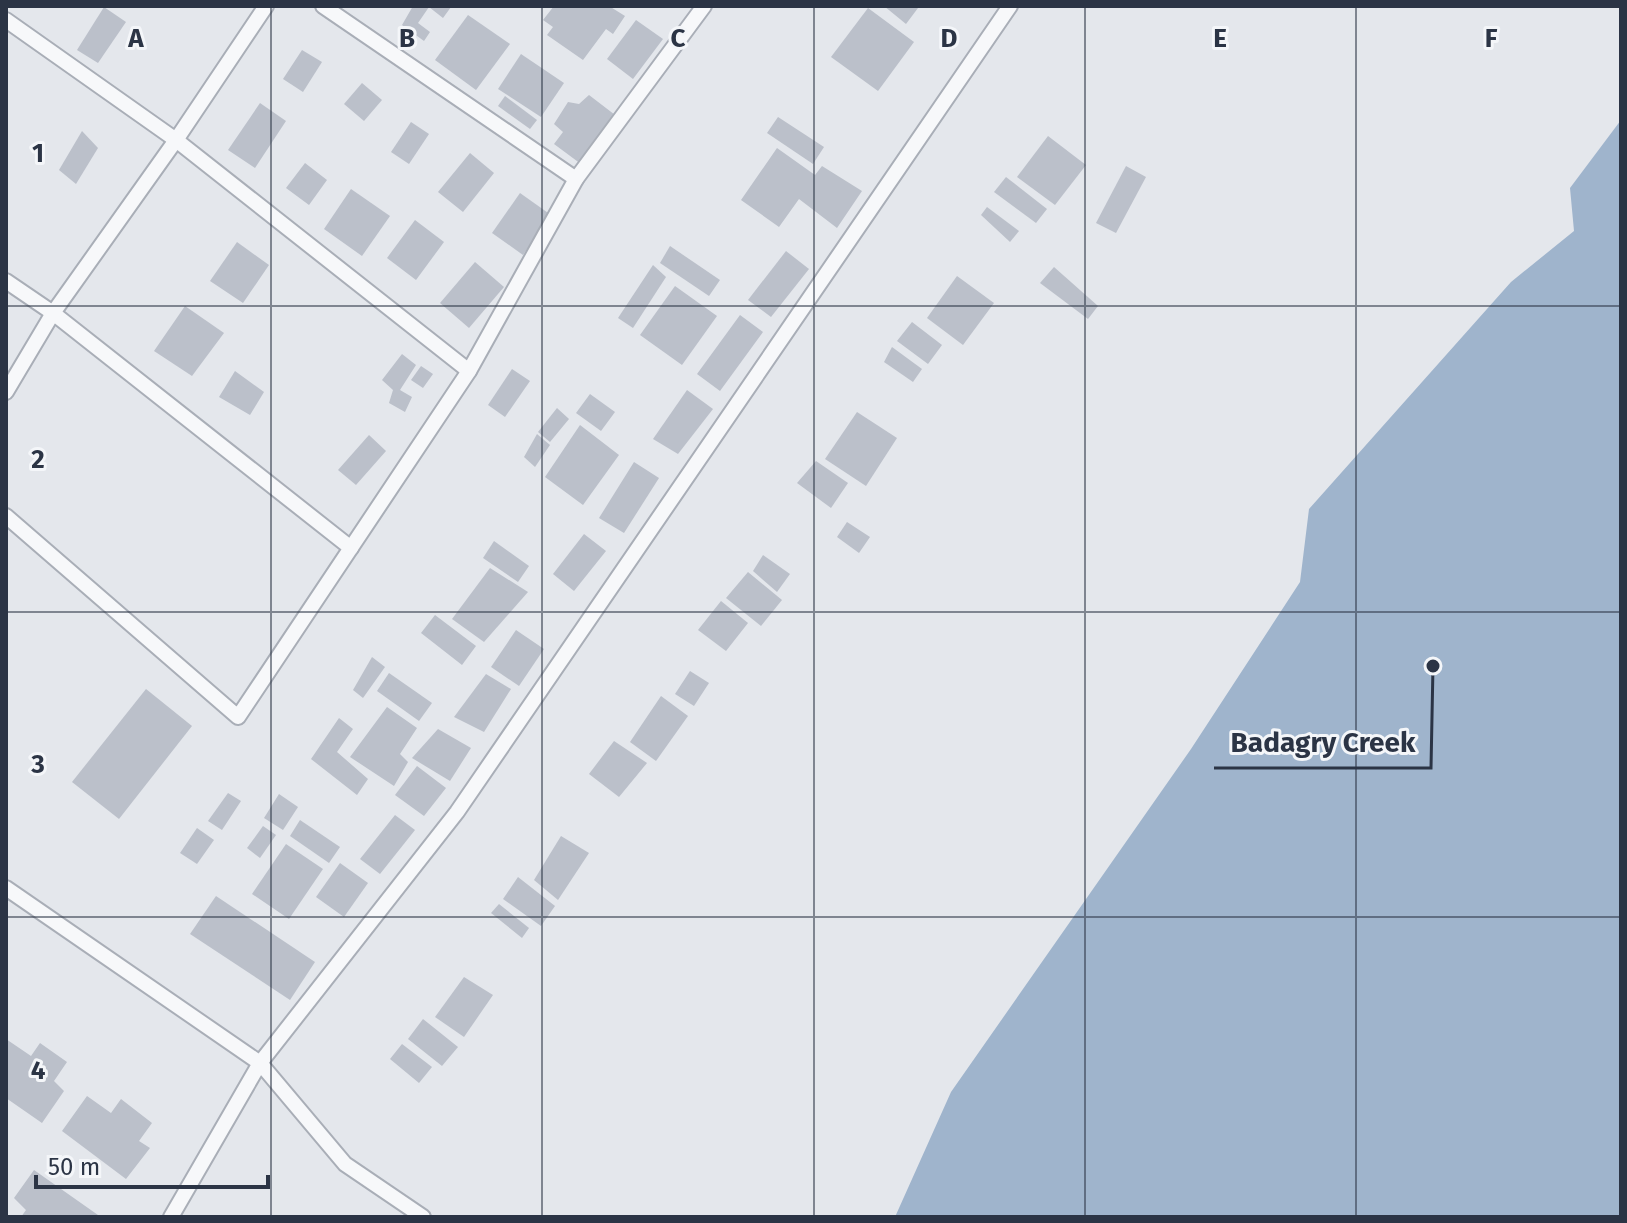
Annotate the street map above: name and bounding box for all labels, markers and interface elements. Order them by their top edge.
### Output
text: A [127,23,144,54]
text: B [399,23,415,54]
text: C [671,23,686,54]
text: D [941,23,958,54]
text: E [1213,23,1227,54]
text: F [1485,23,1498,54]
text: 1 [32,138,44,169]
text: 2 [31,444,45,475]
callout: Badagry Creek [1214,716,1431,768]
text: Badagry Creek [1231,726,1416,759]
text: 3 [30,749,45,780]
text: 4 [31,1055,46,1086]
scale bar [36,1139,268,1189]
text: 50 m [48,1153,100,1181]

